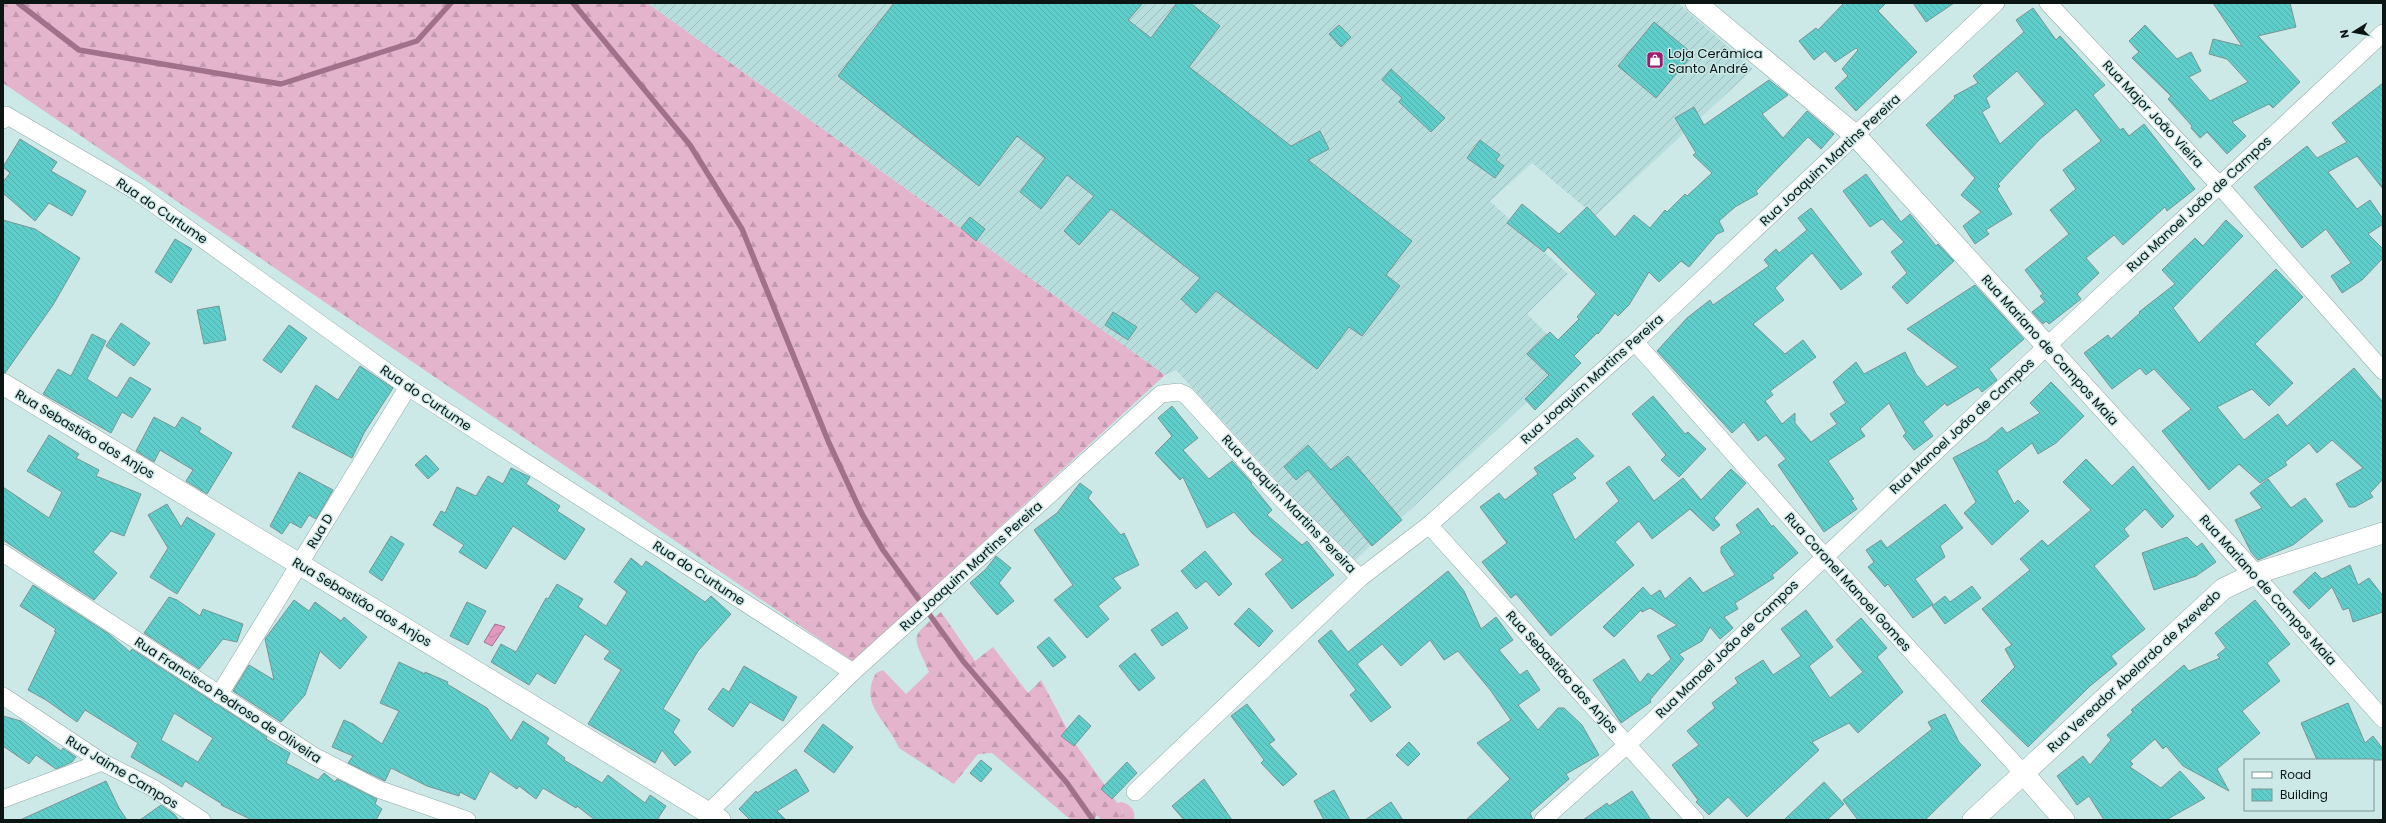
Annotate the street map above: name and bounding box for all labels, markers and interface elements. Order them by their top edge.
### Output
north arrow [2334,12,2374,52]
text: N [2336,28,2353,39]
place label: Loja Cerâmica Santo André [1668,44,1762,78]
shop icon: Loja Cerâmica Santo André [1645,50,1665,70]
street label: Rua Major João Vieira [2098,56,2208,172]
street label: Rua Joaquim Martins Pereira [1755,90,1905,230]
street label: Rua Manoel João de Campos [2122,131,2276,276]
street label: Rua do Curtume [112,173,212,249]
street label: Rua Mariano de Campos Maia [1977,270,2123,430]
street label: Rua Joaquim Martins Pereira [1516,310,1668,448]
street label: Rua Manoel João de Campos [1885,353,2039,498]
street label: Rua do Curtume [376,360,476,436]
street label: Rua Sebastião dos Anjos [12,385,159,483]
street label: Rua Joaquim Martins Pereira [1217,430,1361,578]
street label: Rua Joaquim Martins Pereira [895,497,1047,635]
street label: Rua Coronel Manoel Gomes [1780,508,1916,656]
street label: Rua D [302,510,338,552]
street label: Rua Mariano de Campos Maia [2195,510,2341,670]
street label: Rua do Curtume [649,536,749,610]
street label: Rua Sebastião dos Anjos [289,553,436,651]
street label: Rua Manoel João de Campos [1651,575,1803,723]
street label: Rua Vereador Abelardo de Azevedo [2043,585,2225,757]
street label: Rua Sebastião dos Anjos [1501,606,1623,738]
street label: Rua Francisco Pedroso de Oliveira [131,632,325,768]
street label: Rua Jaime Campos [62,731,182,813]
legend [2244,759,2374,811]
text: Road [2280,766,2311,783]
text: Building [2280,786,2328,803]

